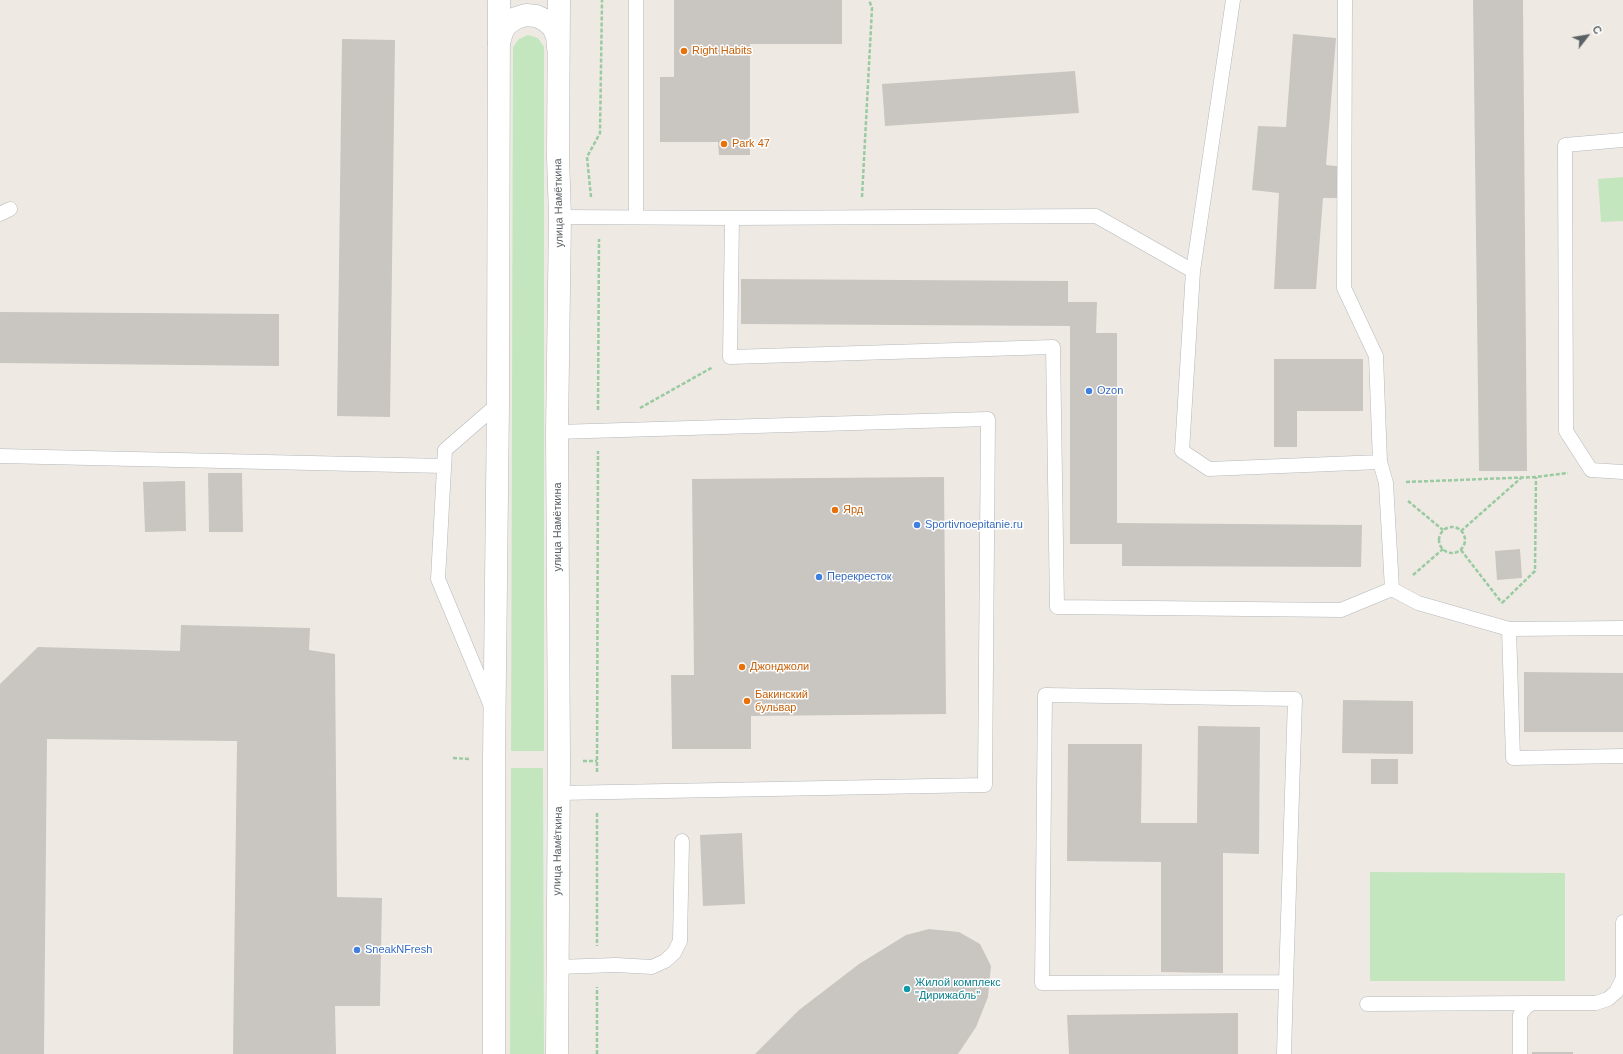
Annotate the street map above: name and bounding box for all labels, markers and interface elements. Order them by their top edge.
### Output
north arrow [1567,16,1607,56]
text: С [1590,23,1604,36]
place label: Right Habits [692,44,752,58]
marker: Right Habits [679,46,689,56]
place label: Park 47 [732,137,770,151]
marker: Park 47 [719,139,729,149]
street label: улица Намёткина [552,158,566,248]
place label: Ozon [1097,384,1123,398]
marker: Ozon [1084,386,1094,396]
street label: улица Намёткина [551,482,565,572]
place label: Ярд [843,503,863,517]
marker: Ярд [830,505,840,515]
place label: Sportivnoepitanie.ru [925,518,1023,532]
marker: Sportivnoepitanie.ru [912,520,922,530]
place label: Перекресток [827,570,892,584]
marker: Перекресток [814,572,824,582]
place label: Джонджоли [750,660,809,674]
marker: Джонджоли [737,662,747,672]
place label: Бакинский бульвар [755,688,808,714]
marker: Бакинский бульвар [742,696,752,706]
street label: улица Намёткина [551,806,565,896]
place label: SneakNFresh [365,943,432,957]
marker: SneakNFresh [352,945,362,955]
place label: Жилой комплекс "Дирижабль" [915,976,1001,1002]
marker: Жилой комплекс "Дирижабль" [902,984,912,994]

